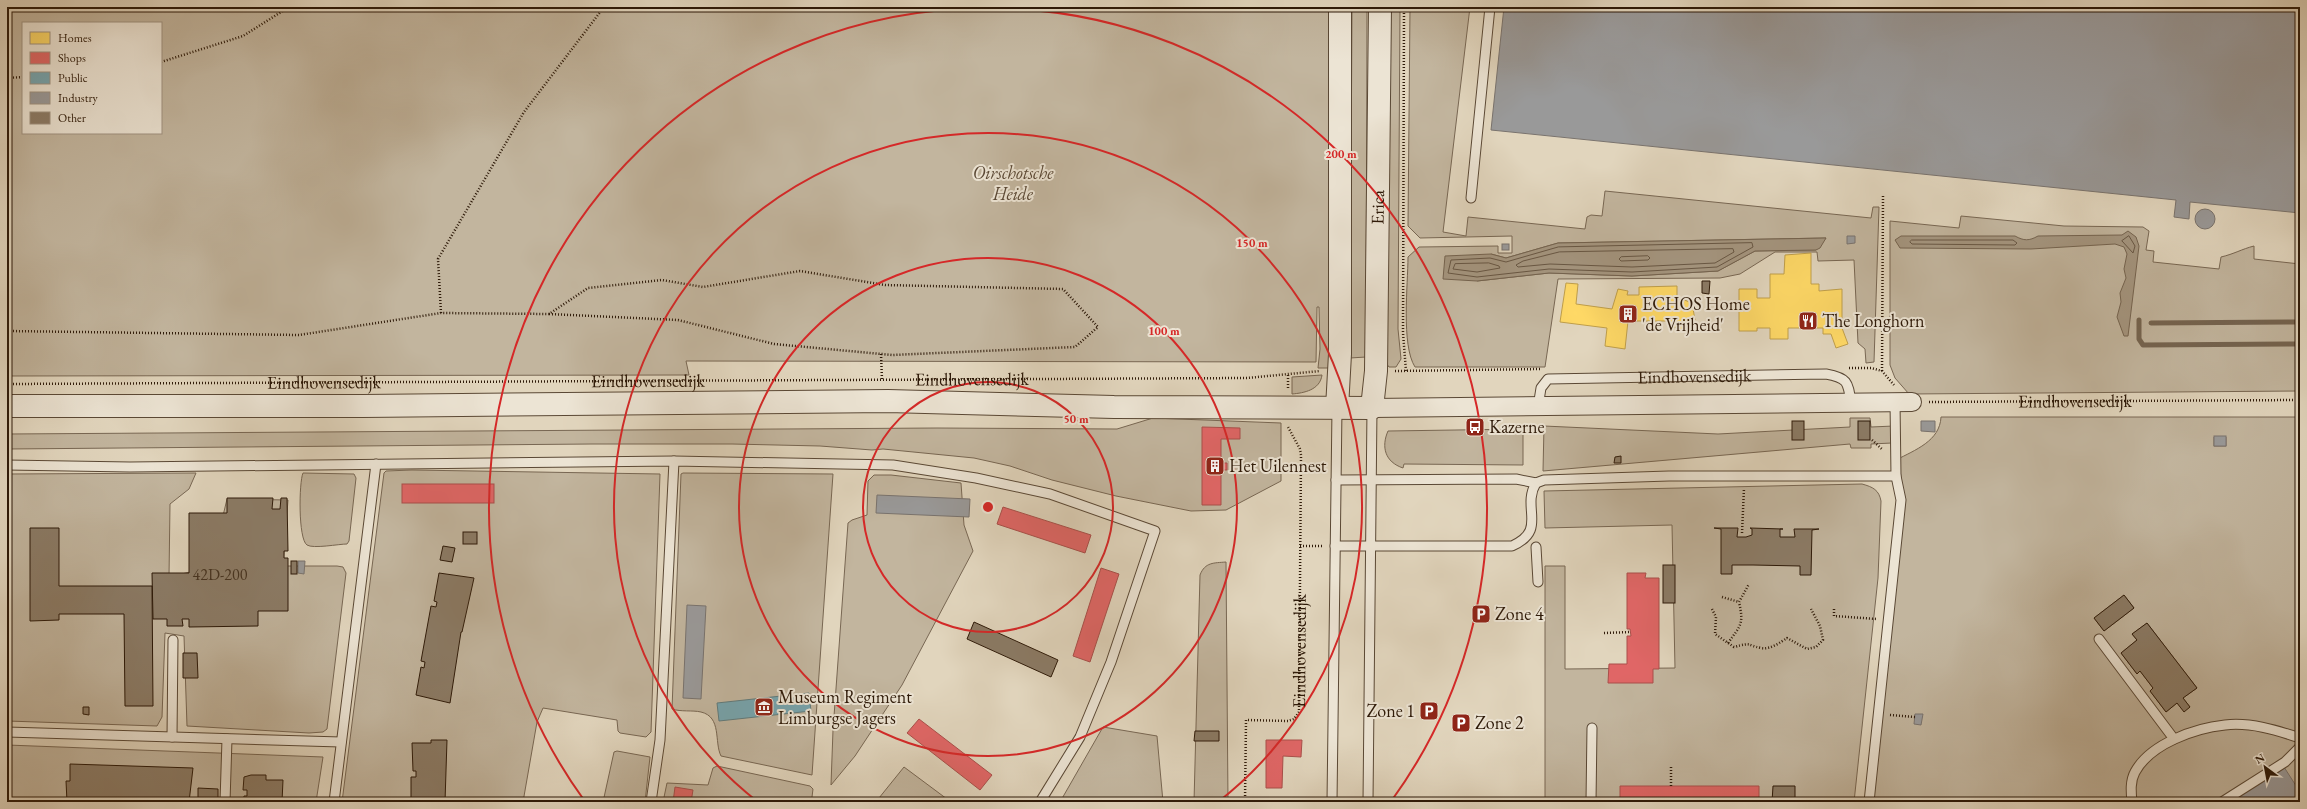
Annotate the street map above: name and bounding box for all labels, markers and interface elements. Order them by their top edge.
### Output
legend [22,22,162,134]
text: Homes [58,30,92,46]
text: Shops [58,50,86,66]
text: Public [58,70,88,86]
text: Industry [58,90,98,106]
text: Other [58,110,86,126]
text: 200 m [1325,146,1357,162]
park label: Oirschotsche Heide [973,161,1054,205]
street label: Erica [1366,189,1389,225]
text: 150 m [1236,235,1268,251]
place label: ECHOS Home 'de Vrijheid' [1642,292,1750,336]
building icon: ECHOS Home 'de Vrijheid' [1617,303,1639,325]
place label: The Longhorn [1822,309,1925,332]
restaurant icon: The Longhorn [1797,310,1819,332]
text: 100 m [1148,323,1180,339]
street label: Eindhovensedijk [1637,363,1752,388]
street label: Eindhovensedijk [915,367,1030,391]
street label: Eindhovensedijk [591,369,706,392]
street label: Eindhovensedijk [267,370,382,394]
street label: Eindhovensedijk [2018,389,2133,413]
text: 50 m [1063,411,1089,427]
place label: Kazerne [1489,415,1544,438]
bus stop icon: Kazerne [1464,416,1486,438]
place label: Het Uilennest [1229,454,1327,477]
building icon: Het Uilennest [1204,455,1226,477]
centre of rings [981,500,995,514]
house number: 42D-200 [193,564,248,585]
street label: Eindhovensedijk [1287,593,1311,708]
place label: Zone 4 [1495,602,1544,625]
parking icon: Zone 4 [1470,603,1492,625]
place label: Museum Regiment Limburgse Jagers [778,685,912,729]
museum icon: Museum Regiment Limburgse Jagers [753,696,775,718]
place label: Zone 1 [1366,699,1415,722]
parking icon: Zone 1 [1418,700,1440,722]
place label: Zone 2 [1475,711,1524,734]
parking icon: Zone 2 [1450,712,1472,734]
north arrow [2245,747,2285,787]
text: N [2252,750,2267,767]

